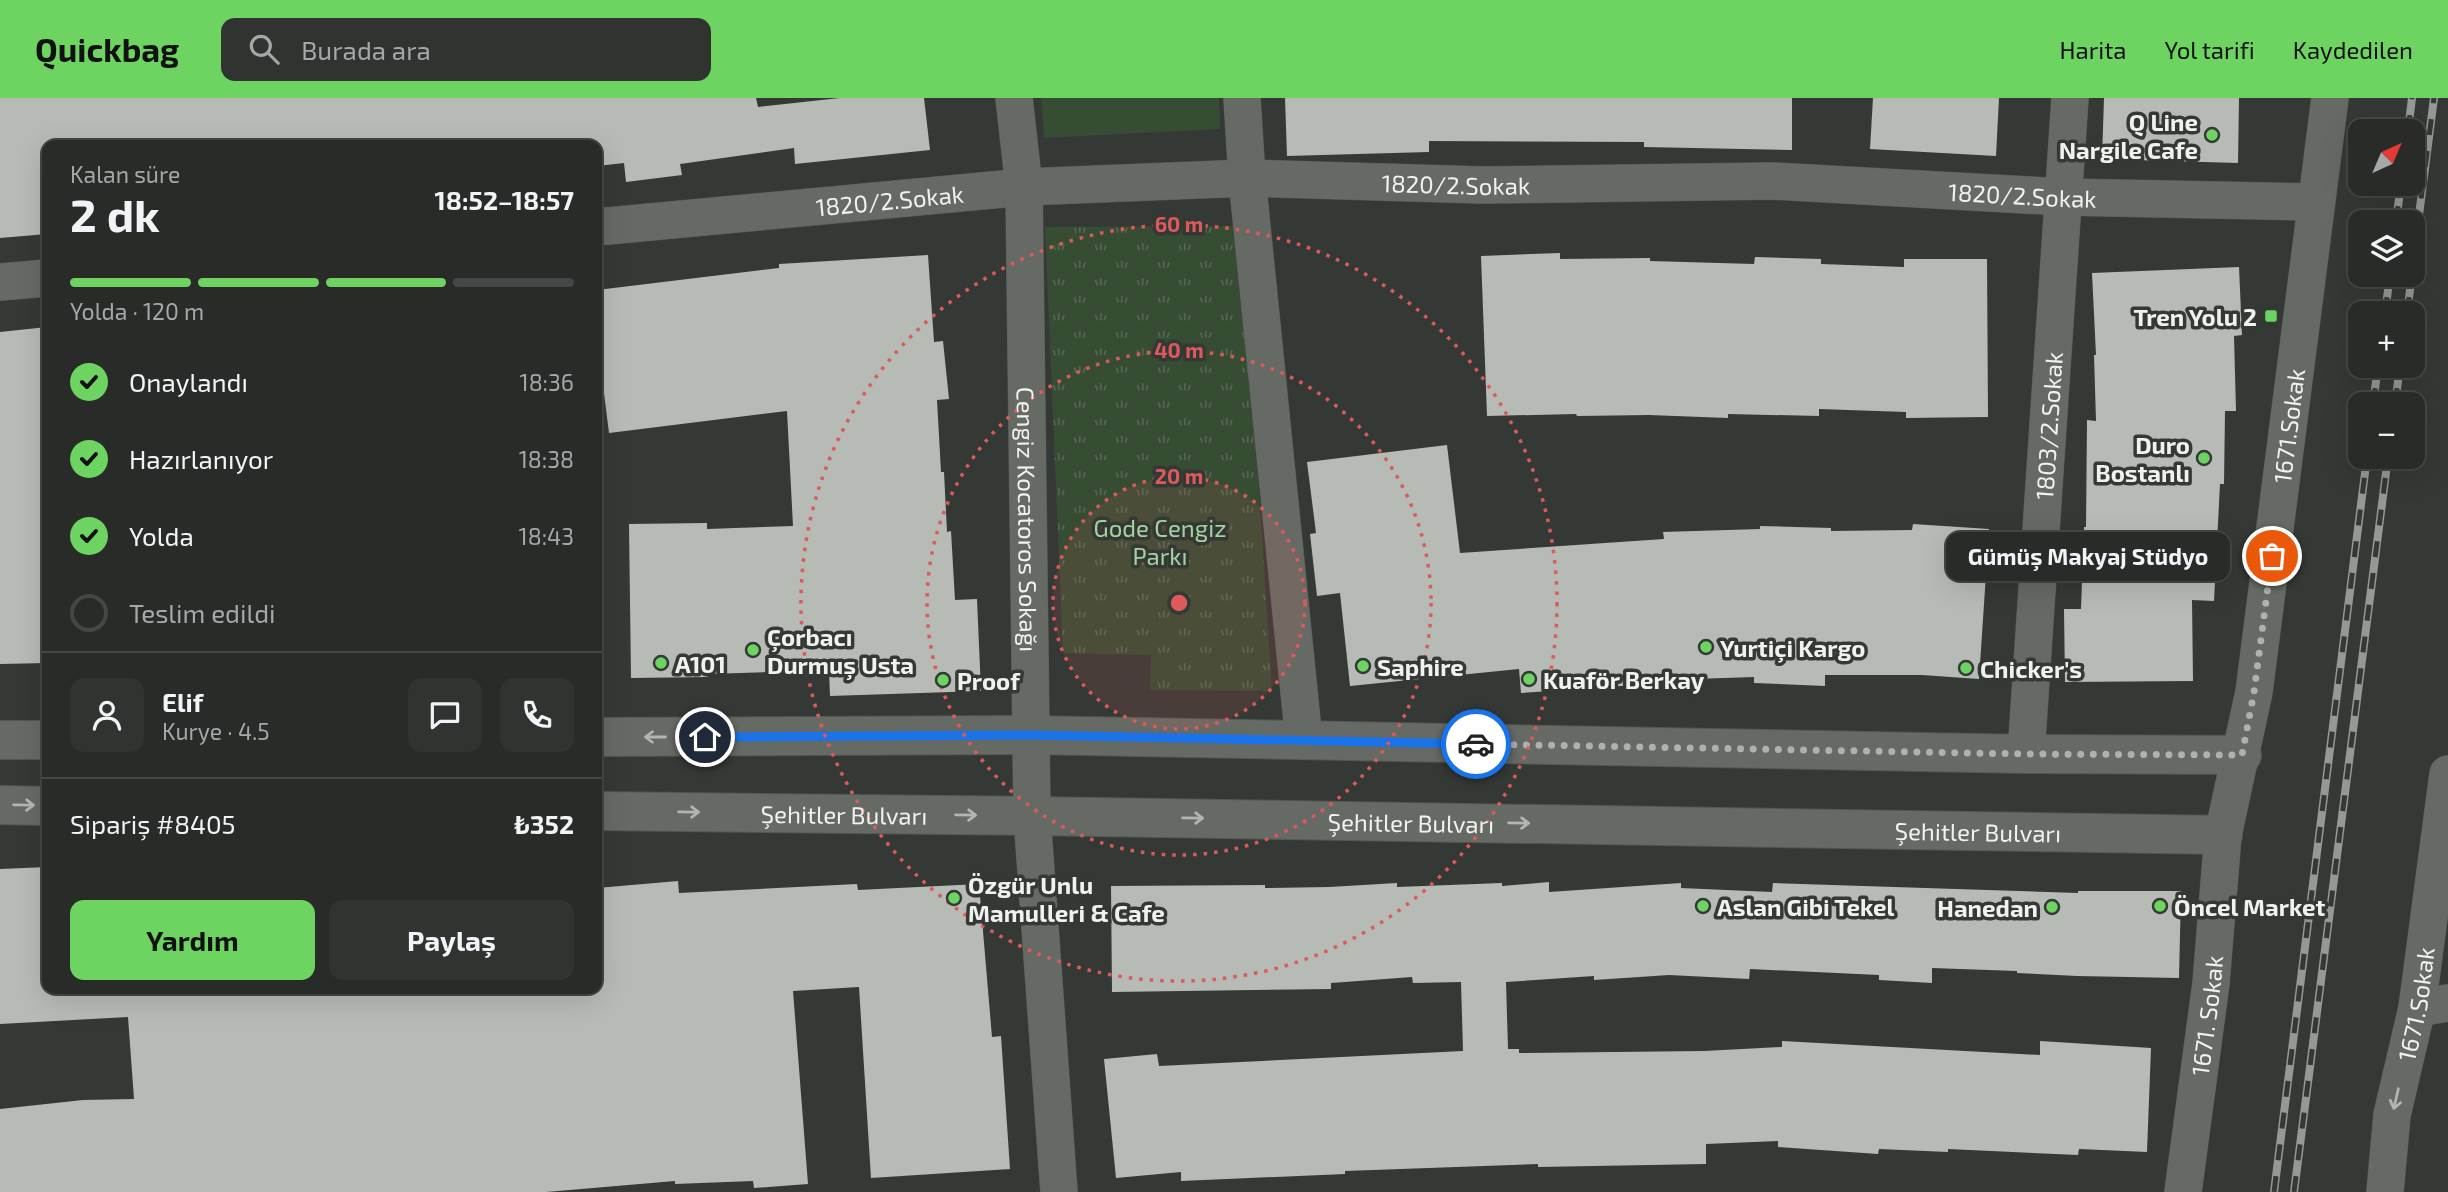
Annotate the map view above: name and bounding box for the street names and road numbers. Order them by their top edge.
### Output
street label: 1820/2.Sokak [1381,168,1530,200]
street label: 1820/2.Sokak [1948,176,2097,212]
street label: 1820/2.Sokak [815,178,965,221]
street label: 1803/2.Sokak [2029,351,2067,501]
street label: 1671.Sokak [2266,367,2310,485]
street label: Cengiz Kocatoros Sokağı [1012,387,1044,652]
street label: Şehitler Bulvarı [761,798,927,829]
street label: Şehitler Bulvarı [1327,806,1494,838]
street label: Şehitler Bulvarı [1894,815,2061,847]
street label: 1671.Sokak [2391,945,2439,1064]
street label: 1671. Sokak [2184,954,2228,1077]

